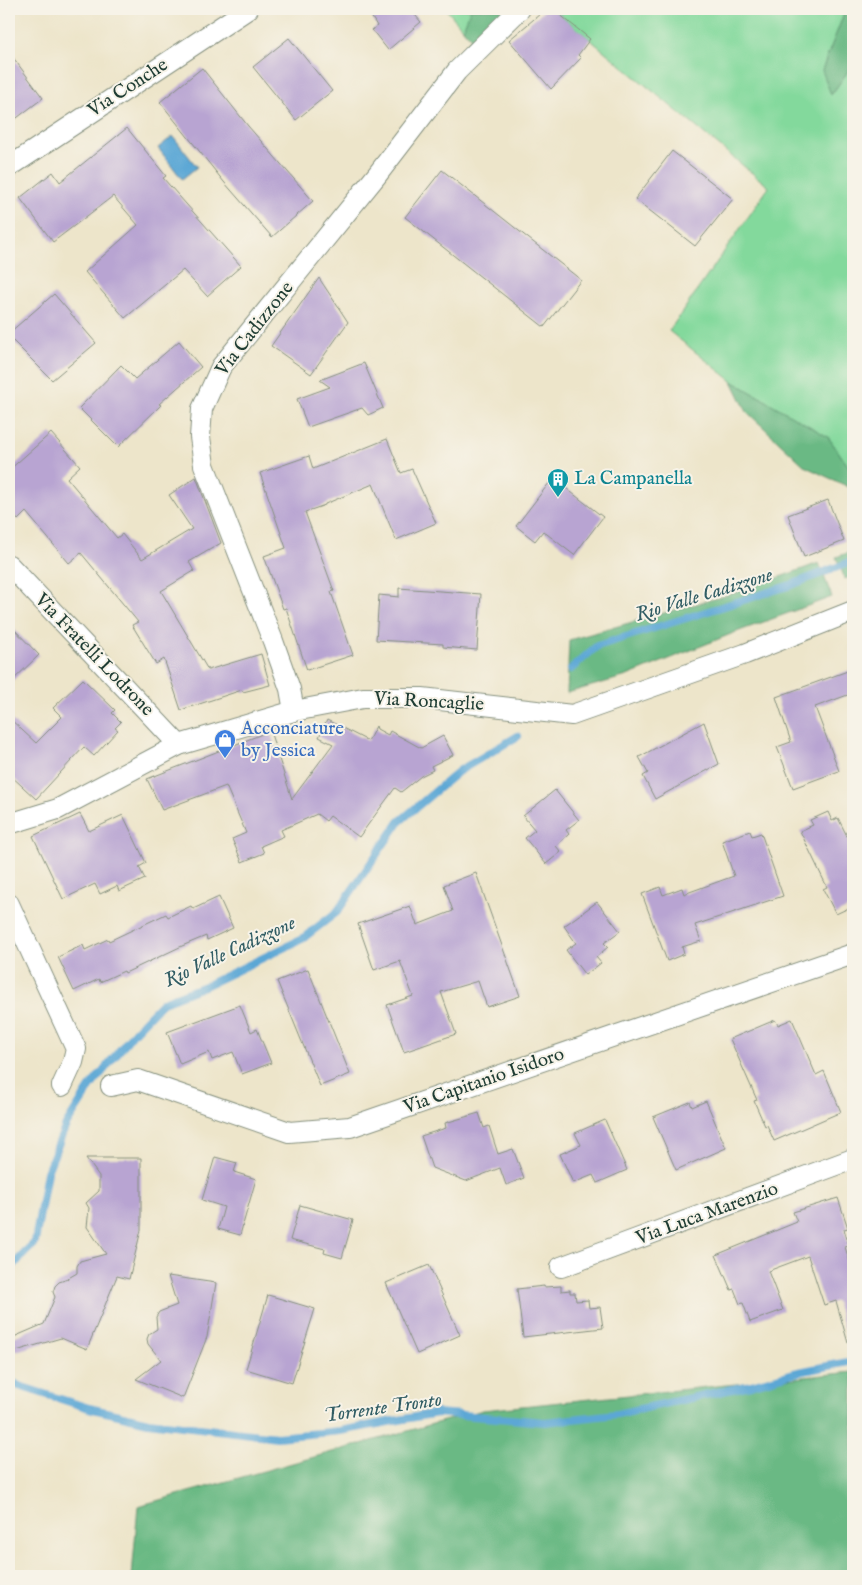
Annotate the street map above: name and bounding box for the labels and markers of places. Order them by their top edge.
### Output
building icon: La Campanella [546,467,570,498]
place label: La Campanella [574,467,693,491]
place label: Acconciature by Jessica [240,717,344,763]
shop icon: Acconciature by Jessica [213,728,237,759]

